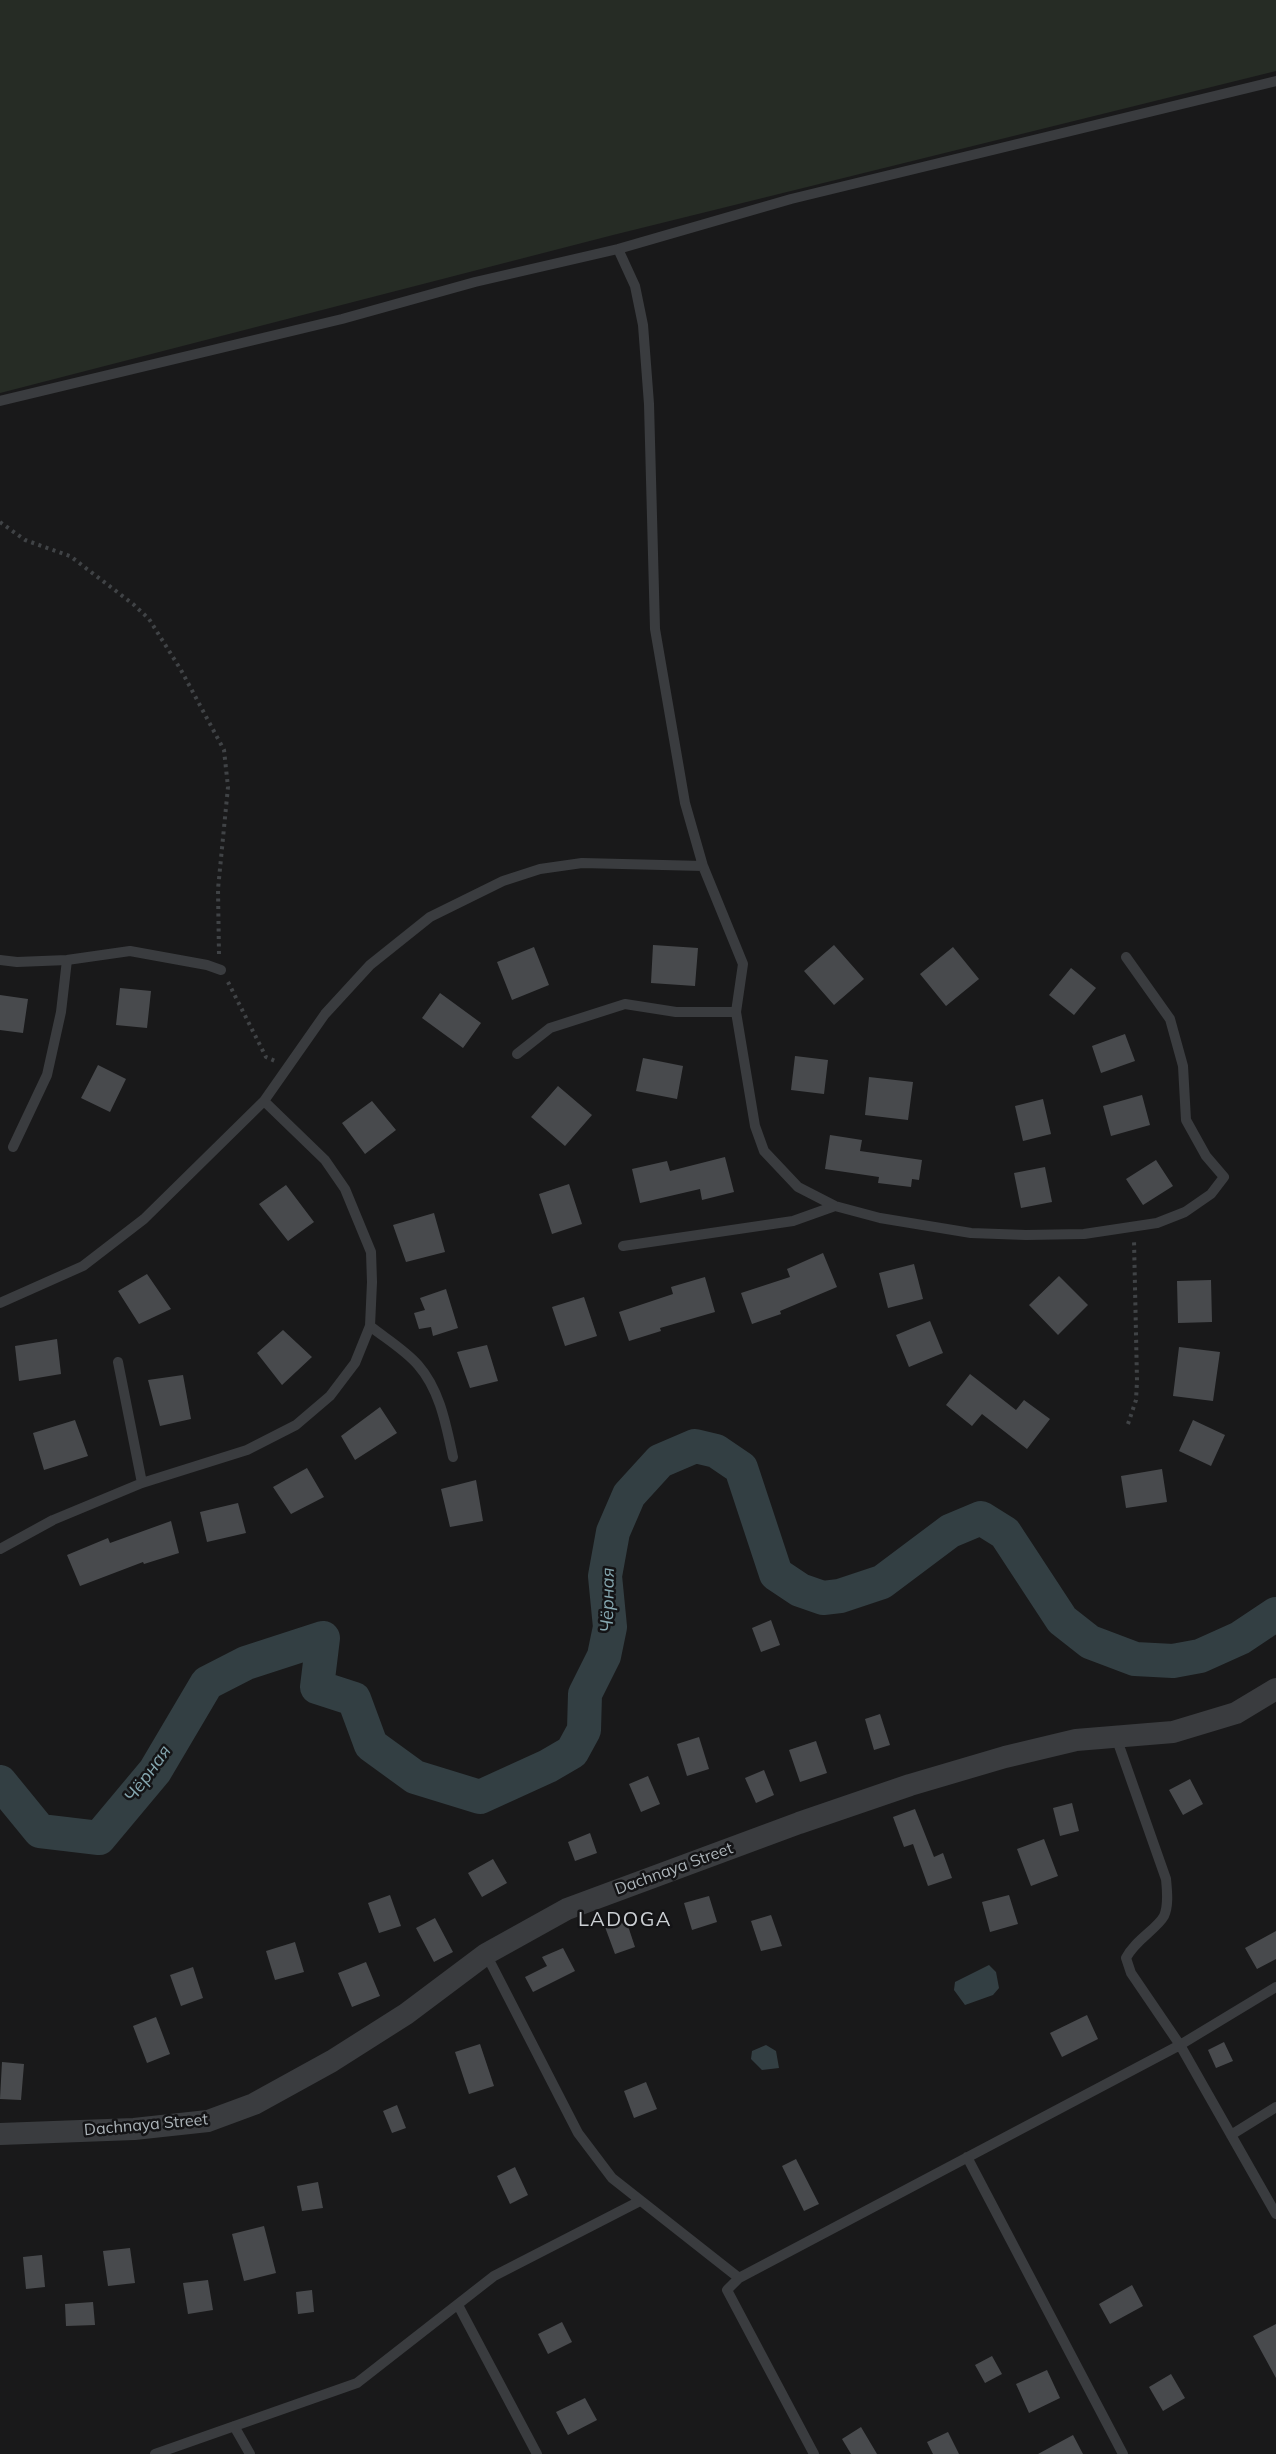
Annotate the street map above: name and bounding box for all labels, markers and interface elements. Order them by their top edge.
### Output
water label: Чёрная [597,1567,619,1633]
water label: Чёрная [120,1741,176,1807]
street label: Dachnaya Street [612,1839,736,1899]
district label: LADOGA [578,1908,672,1932]
street label: Dachnaya Street [83,2110,209,2140]

